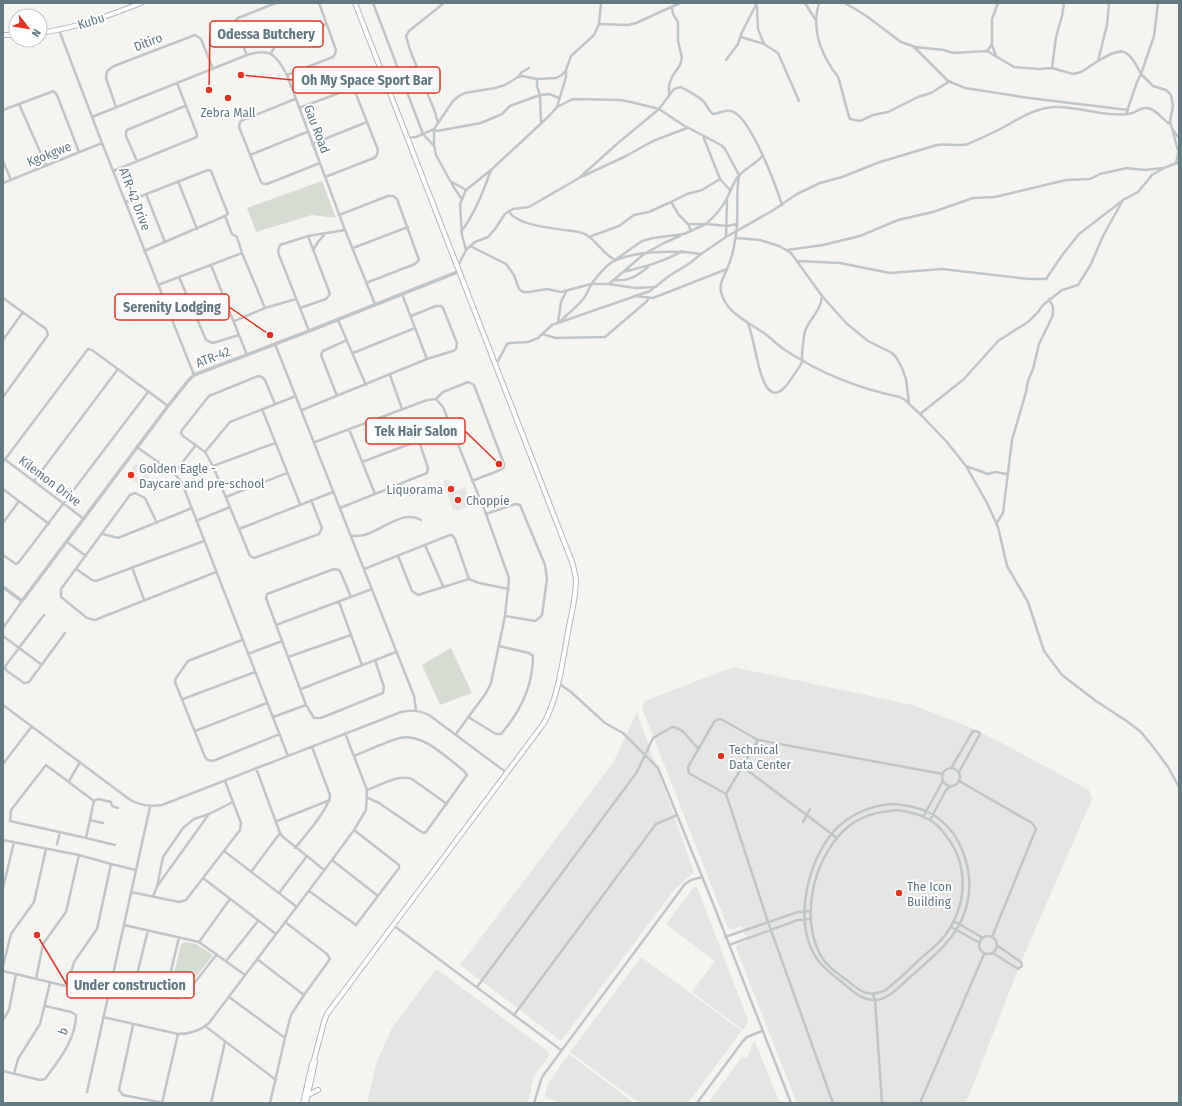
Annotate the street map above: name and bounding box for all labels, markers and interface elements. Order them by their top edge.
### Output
north arrow [8,8,48,48]
street label: Kubu [76,10,106,32]
callout: Odessa Butchery [210,21,323,47]
text: Odessa Butchery [217,26,315,43]
text: N [29,27,43,39]
street label: Ditiro [132,30,165,54]
callout: Oh My Space Sport Bar [293,67,440,93]
text: Oh My Space Sport Bar [301,72,434,89]
marker: Zebra Mall [223,93,233,103]
street label: Gau Road [301,103,333,155]
place label: Zebra Mall [200,105,256,120]
street label: Kgokgwe [25,138,73,170]
street label: ATR-42 Drive [116,165,154,233]
callout: Serenity Lodging [115,294,229,320]
text: Serenity Lodging [123,299,221,316]
street label: ATR-42 [194,344,233,370]
callout: Tek Hair Salon [366,418,465,444]
text: Tek Hair Salon [375,423,457,440]
street label: Kilemon Drive [16,453,84,509]
place label: Golden Eagle - Daycare and pre-school [139,461,265,491]
marker: Golden Eagle - Daycare and pre-school [126,470,136,480]
place label: Liquorama [386,482,443,497]
marker: Liquorama [446,484,456,494]
place label: Choppie [466,493,510,508]
marker: Choppie [453,495,463,505]
place label: Technical Data Center [729,742,791,772]
marker: Technical Data Center [716,751,726,761]
place label: The Icon Building [907,879,952,909]
marker: The Icon Building [894,888,904,898]
callout: Under construction [67,972,194,998]
text: Under construction [74,977,186,994]
street label: b [55,1025,71,1037]

